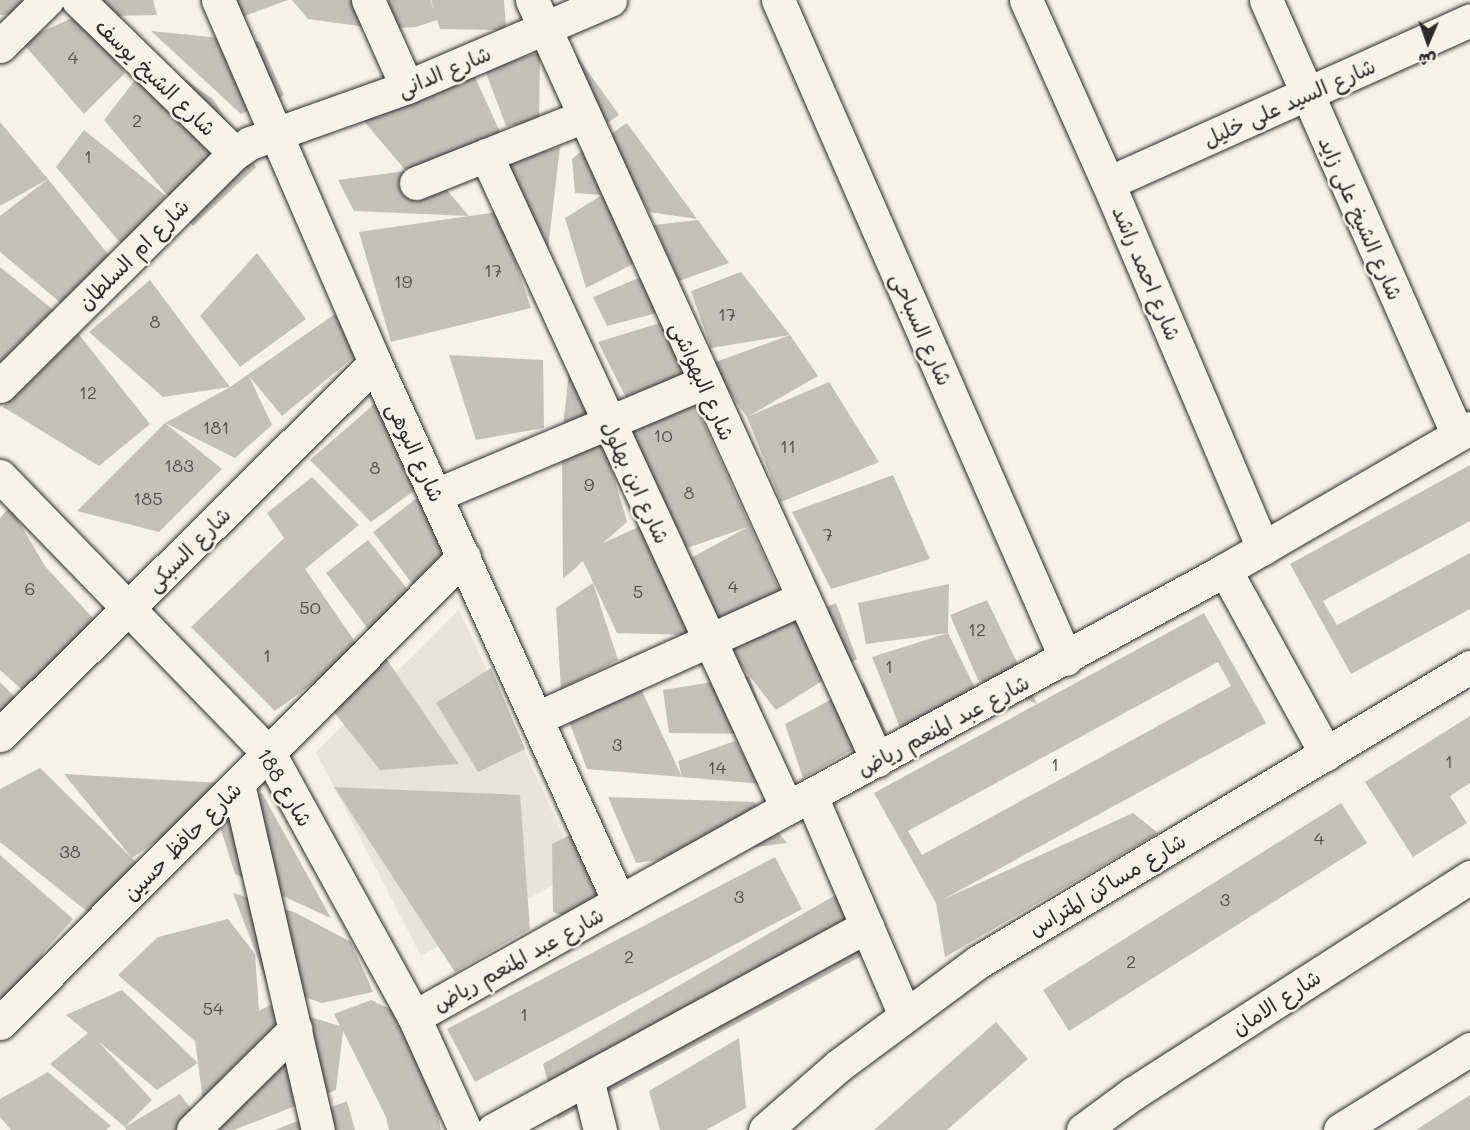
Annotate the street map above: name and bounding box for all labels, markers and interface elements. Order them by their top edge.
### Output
north arrow [1398,12,1458,72]
street label: شارع الشيخ يوسف [91,13,221,141]
street label: شارع الدانى [393,40,495,102]
house number: 4 [68,46,78,68]
text: ش [1418,50,1437,71]
street label: شارع السيد على خليل [1199,53,1379,151]
house number: 2 [132,109,142,131]
street label: شارع الشيخ على زايد [1314,132,1408,304]
house number: 1 [84,145,92,167]
street label: شارع ام السلطان [72,193,194,315]
street label: شارع احمد راشد [1107,202,1187,344]
house number: 17 [484,259,502,281]
street label: شارع السباحى [886,269,958,389]
house number: 19 [394,270,412,292]
house number: 17 [718,303,736,325]
house number: 8 [150,310,160,332]
street label: شارع البهواشى [666,318,740,444]
house number: 12 [79,381,97,403]
street label: شارع البوهى [382,398,450,506]
house number: 181 [203,416,229,438]
street label: شارع ابن بهلول [597,417,675,547]
house number: 10 [653,424,673,446]
house number: 11 [780,435,796,457]
house number: 183 [164,454,194,476]
house number: 8 [370,456,380,478]
house number: 9 [584,473,594,495]
house number: 8 [684,481,694,503]
house number: 185 [133,487,163,509]
street label: شارع السبكى [141,502,235,596]
house number: 7 [823,523,833,545]
house number: 4 [728,575,738,597]
house number: 6 [25,577,35,599]
house number: 5 [633,580,643,602]
house number: 50 [299,596,321,618]
house number: 12 [968,618,986,640]
house number: 1 [263,644,271,666]
house number: 1 [885,655,893,677]
street label: شارع عبد المنعم رياض [853,669,1033,781]
house number: 3 [612,733,622,755]
street label: شارع 188 [252,743,318,831]
house number: 1 [1445,750,1453,772]
house number: 1 [1051,753,1059,775]
house number: 14 [708,756,726,778]
street label: شارع حافظ حسين [118,777,246,905]
street label: شارع مساكن المتراس [1024,827,1190,941]
house number: 4 [1314,827,1324,849]
house number: 38 [59,840,81,862]
house number: 3 [734,885,744,907]
house number: 3 [1220,888,1230,910]
street label: شارع عبد المنعم رياض [428,902,608,1016]
house number: 2 [624,945,634,967]
house number: 2 [1126,950,1136,972]
street label: شارع الامان [1227,964,1325,1040]
house number: 54 [202,997,224,1019]
house number: 1 [520,1003,528,1025]

